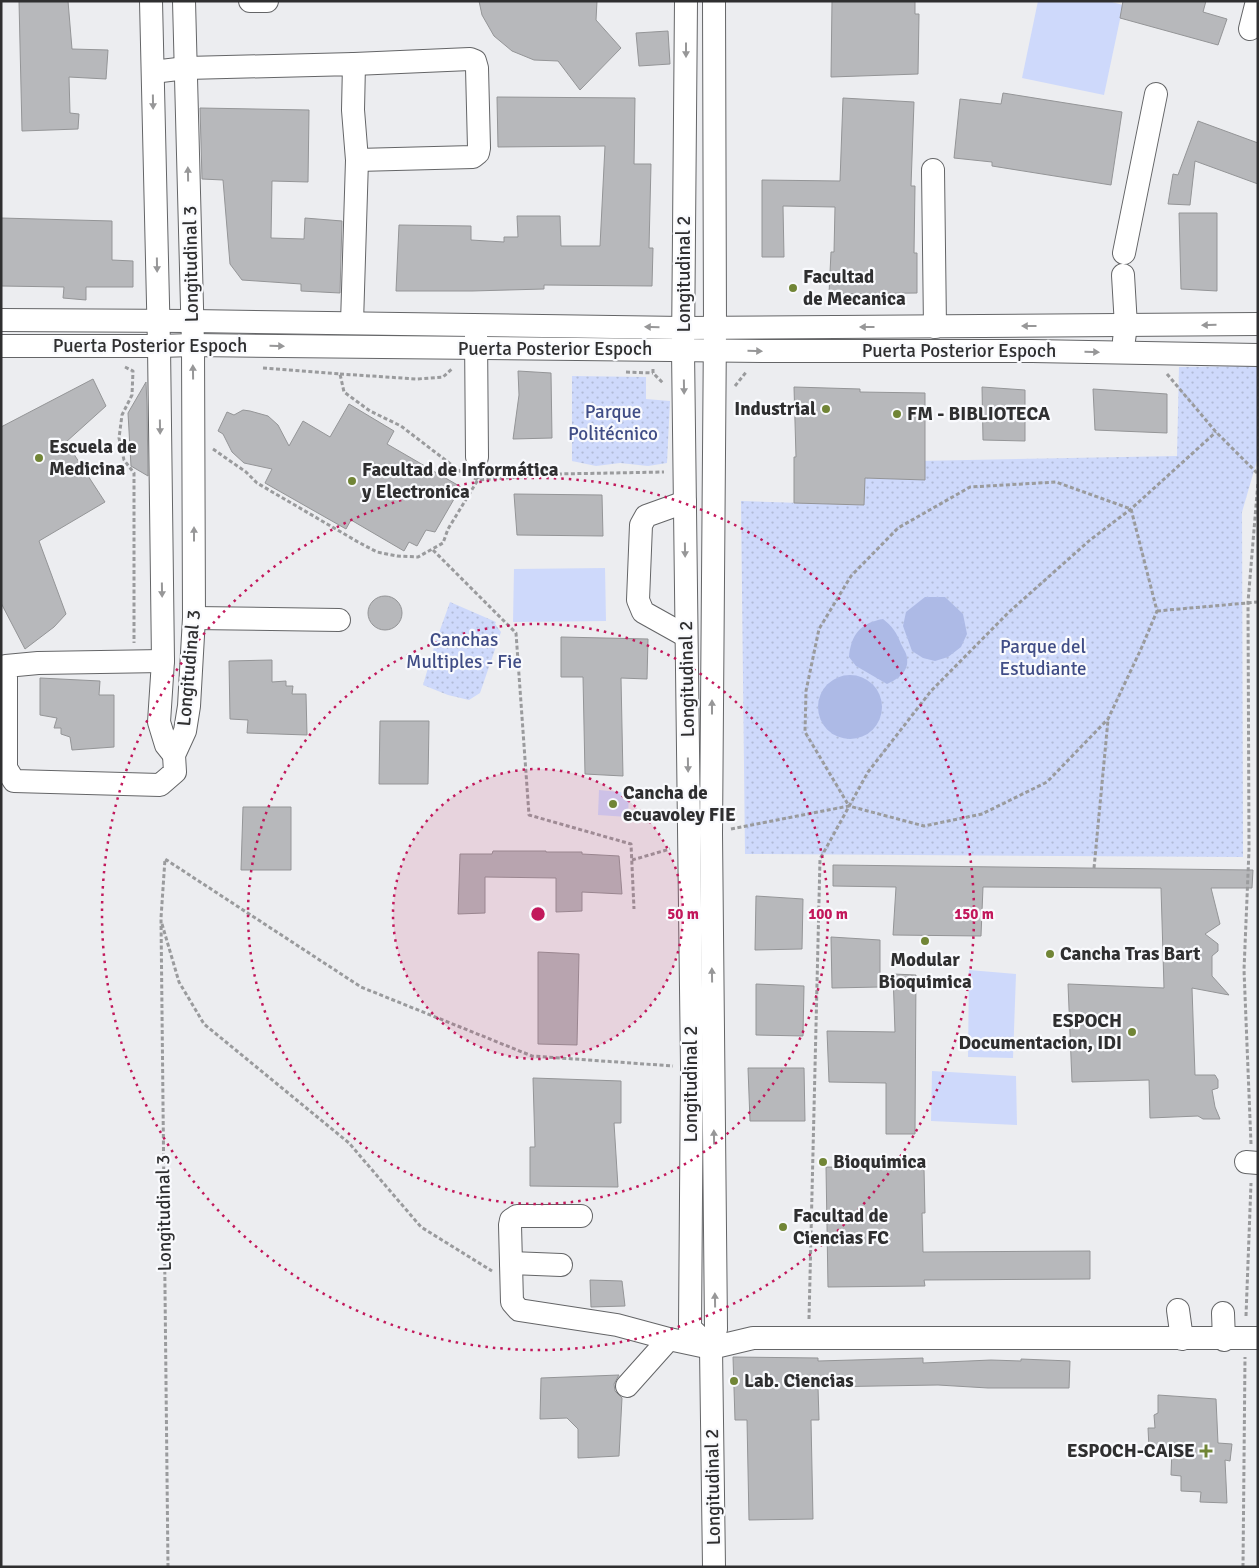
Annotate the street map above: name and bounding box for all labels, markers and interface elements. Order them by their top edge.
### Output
one-way arrow [682,42,690,58]
one-way arrow [150,95,158,111]
one-way arrow [184,166,192,182]
street label: Longitudinal 3 [178,205,204,323]
street label: Longitudinal 2 [672,216,696,332]
one-way arrow [154,257,162,273]
place label: Facultad de Mecanica [803,265,906,311]
marker: Facultad de Mecanica [787,282,799,294]
one-way arrow [1201,321,1217,329]
one-way arrow [1021,322,1037,330]
one-way arrow [643,323,659,331]
one-way arrow [858,323,874,331]
street label: Puerta Posterior Espoch [53,334,247,358]
street label: Puerta Posterior Espoch [458,337,652,361]
street label: Puerta Posterior Espoch [862,339,1056,363]
one-way arrow [270,342,286,350]
one-way arrow [747,347,763,355]
one-way arrow [1085,349,1101,357]
one-way arrow [189,364,197,380]
one-way arrow [680,380,688,396]
place label: Industrial [734,397,816,421]
park label: Parque Politécnico [568,400,658,446]
place label: FM - BIBLIOTECA [907,402,1050,426]
marker: Industrial [820,403,832,415]
marker: FM - BIBLIOTECA [891,408,903,420]
one-way arrow [156,420,164,436]
place label: Escuela de Medicina [49,435,137,481]
marker: Escuela de Medicina [33,452,45,464]
place label: Facultad de Informática y Electronica [361,458,559,504]
marker: Facultad de Informática y Electronica [346,475,358,487]
one-way arrow [190,526,198,542]
one-way arrow [682,542,690,558]
one-way arrow [158,582,166,598]
street label: Longitudinal 3 [172,609,206,727]
street label: Longitudinal 2 [674,620,700,738]
park label: Canchas Multiples - Fie [406,628,522,674]
park label: Parque del Estudiante [999,635,1087,681]
one-way arrow [708,699,716,715]
one-way arrow [684,757,692,773]
place label: Cancha de ecuavoley FIE [623,781,736,827]
marker: Cancha de ecuavoley FIE [607,798,619,810]
centre of rings [529,905,547,923]
text: 50 m [667,905,699,923]
text: 100 m [808,905,848,923]
text: 150 m [954,905,994,923]
marker: Modular Bioquimica [919,935,931,947]
place label: Cancha Tras Bart [1060,942,1200,966]
place label: Modular Bioquimica [878,948,972,994]
marker: Cancha Tras Bart [1044,948,1056,960]
one-way arrow [708,966,716,982]
place label: ESPOCH Documentacion, IDI [958,1009,1122,1055]
street label: Longitudinal 2 [679,1026,703,1142]
marker: ESPOCH Documentacion, IDI [1126,1026,1138,1038]
one-way arrow [710,1129,718,1145]
place label: Bioquimica [833,1150,927,1174]
street label: Longitudinal 3 [151,1154,177,1272]
marker: Bioquimica [817,1156,829,1168]
place label: Facultad de Ciencias FC [793,1204,889,1250]
marker: Facultad de Ciencias FC [777,1221,789,1233]
one-way arrow [711,1291,719,1307]
place label: Lab. Ciencias [744,1369,854,1393]
marker: Lab. Ciencias [728,1375,740,1387]
street label: Longitudinal 2 [700,1428,726,1546]
place label: ESPOCH-CAISE [1067,1439,1195,1463]
marker: ESPOCH-CAISE [1199,1444,1213,1458]

